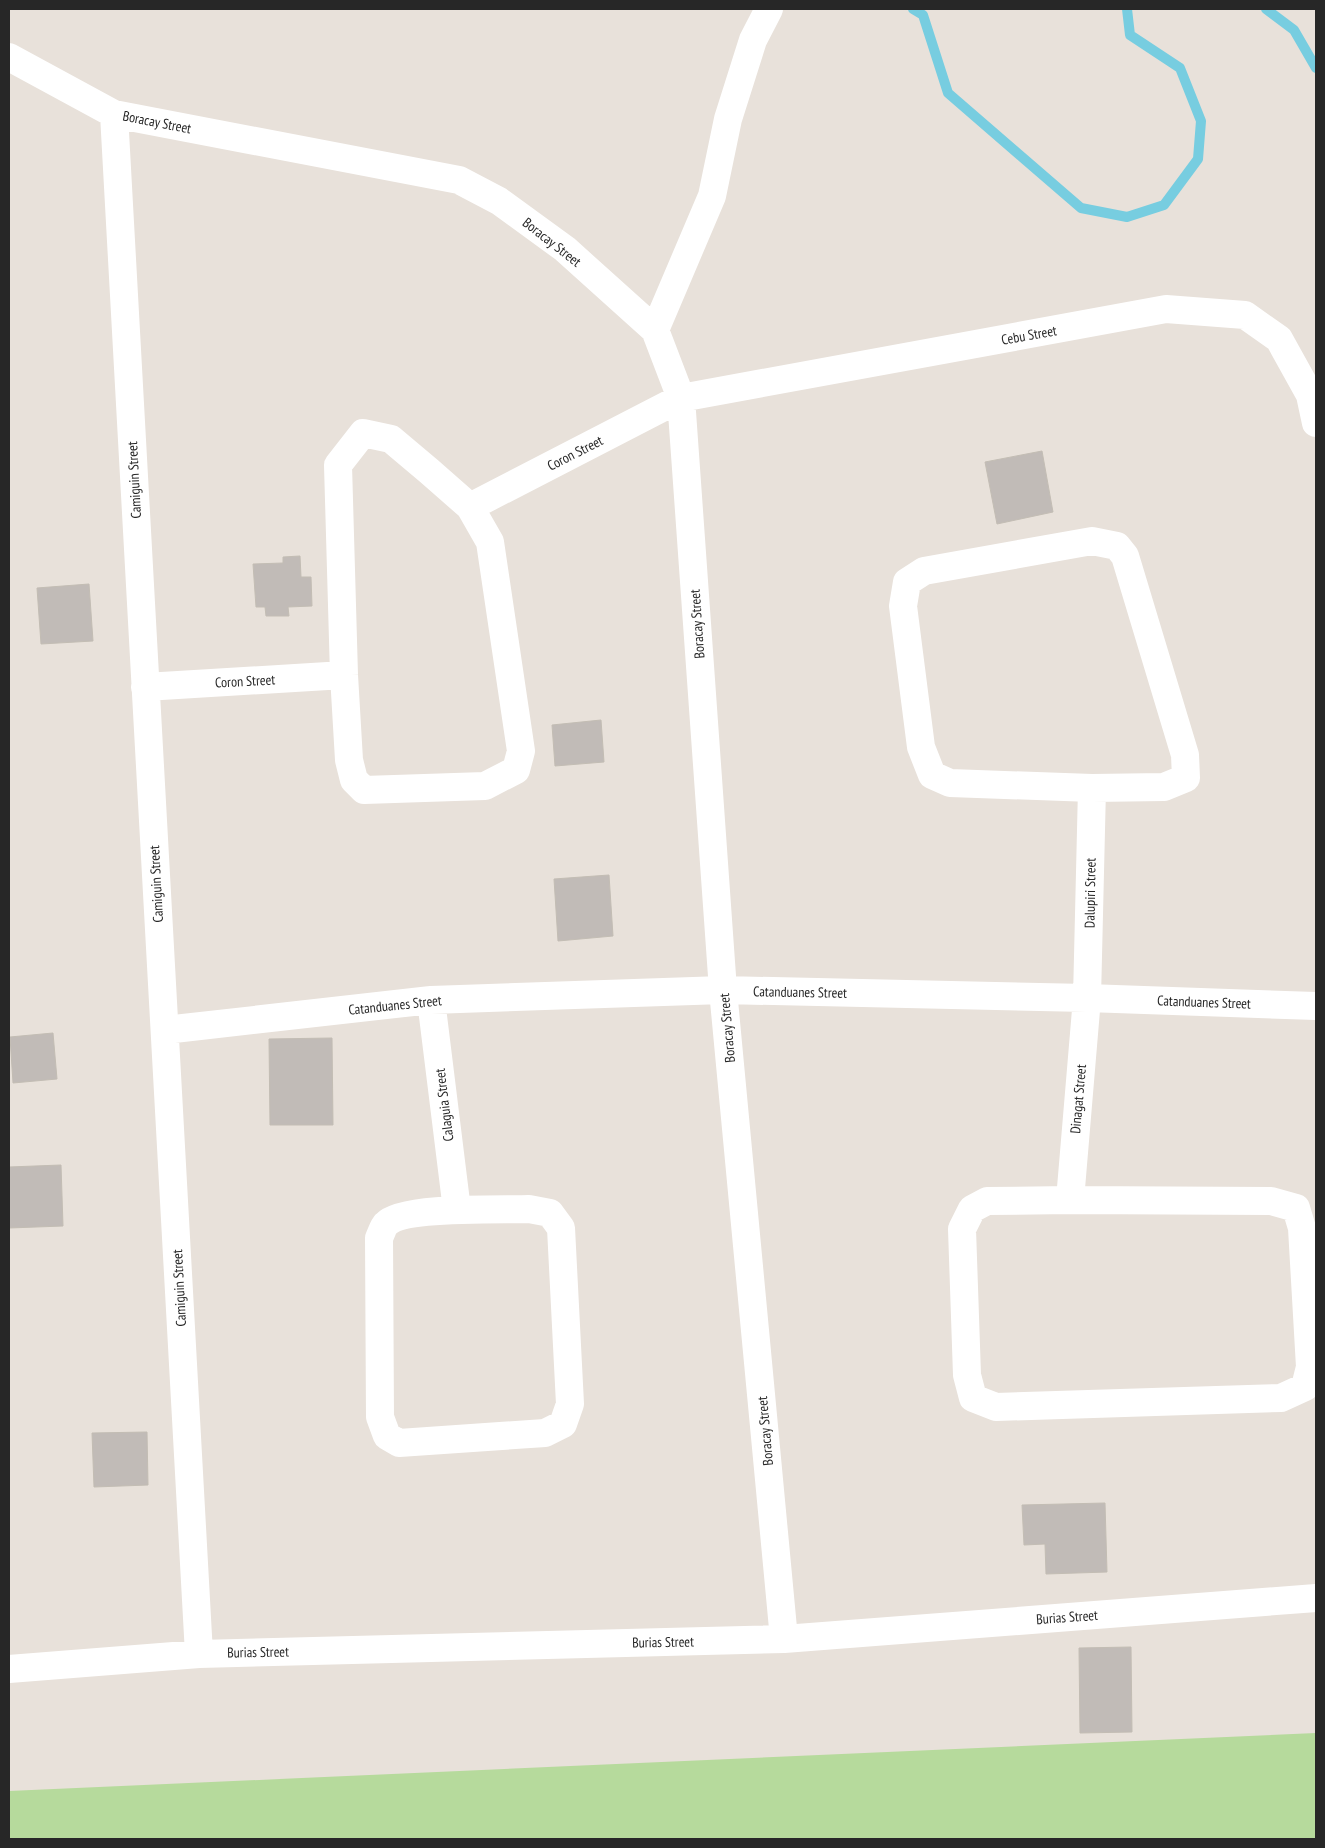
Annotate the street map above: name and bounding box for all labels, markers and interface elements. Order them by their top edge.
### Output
street label: Boracay Street [121,107,193,137]
street label: Boracay Street [519,214,585,271]
street label: Cebu Street [1000,321,1058,349]
street label: Coron Street [544,431,606,475]
street label: Camiguin Street [123,441,145,519]
street label: Boracay Street [686,589,708,659]
street label: Coron Street [215,670,276,692]
street label: Camiguin Street [145,845,167,923]
street label: Dalupiri Street [1080,858,1100,928]
street label: Catanduanes Street [753,982,847,1002]
street label: Catanduanes Street [347,991,443,1019]
street label: Catanduanes Street [1157,991,1251,1013]
street label: Boracay Street [715,992,739,1063]
street label: Dinagat Street [1066,1063,1090,1134]
street label: Calaguia Street [431,1067,457,1143]
street label: Camiguin Street [168,1249,190,1327]
street label: Boracay Street [753,1395,777,1466]
street label: Burias Street [1036,1606,1099,1628]
street label: Burias Street [632,1632,694,1652]
street label: Burias Street [227,1642,289,1662]

